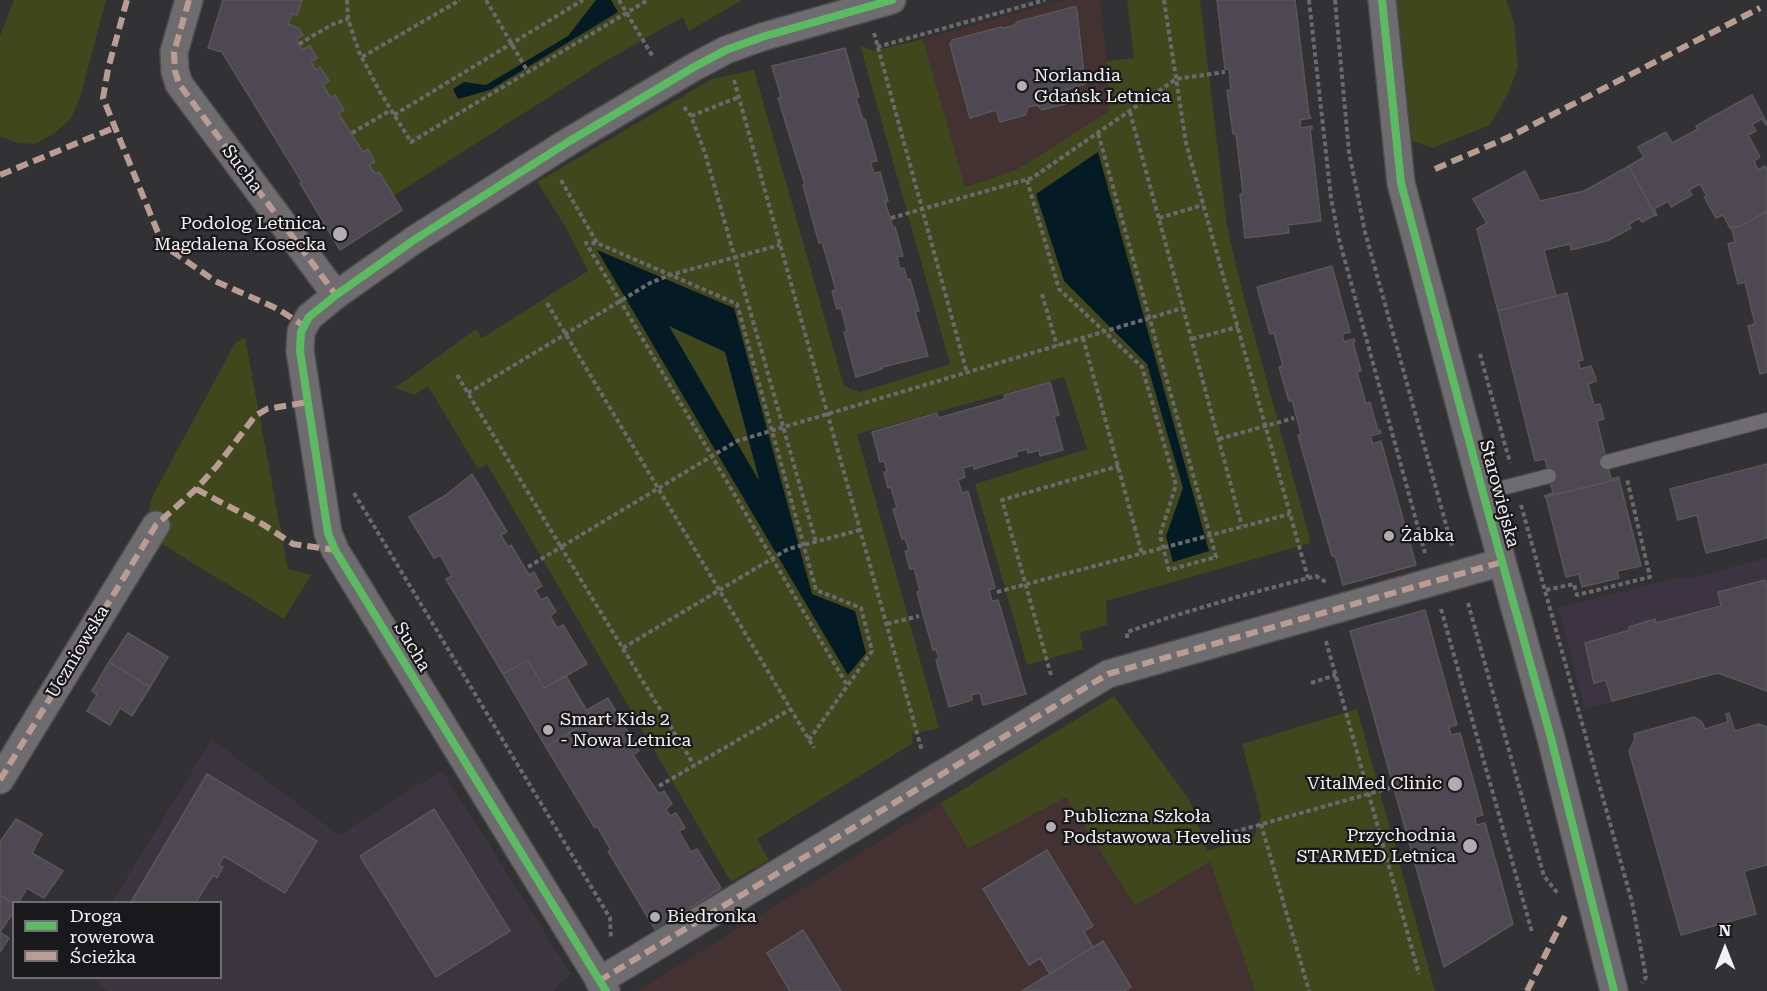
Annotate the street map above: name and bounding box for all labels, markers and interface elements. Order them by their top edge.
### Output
place label: Norlandia Gdańsk Letnica [1034,65,1171,107]
marker: Norlandia Gdańsk Letnica [1015,79,1029,93]
street label: Sucha [217,141,267,197]
place label: Podolog Letnica. Magdalena Kosecka [154,213,326,256]
marker: Podolog Letnica. Magdalena Kosecka [331,225,349,243]
street label: Starowiejska [1474,438,1524,550]
place label: Żabka [1401,525,1454,547]
marker: Żabka [1382,529,1396,543]
street label: Uczniowska [42,602,114,702]
street label: Sucha [389,618,435,676]
place label: Smart Kids 2 - Nowa Letnica [560,709,691,752]
marker: Smart Kids 2 - Nowa Letnica [541,723,555,737]
place label: VitalMed Clinic [1307,773,1442,795]
marker: VitalMed Clinic [1446,775,1464,793]
place label: Publiczna Szkoła Podstawowa Hevelius [1063,806,1251,848]
marker: Publiczna Szkoła Podstawowa Hevelius [1044,820,1058,834]
place label: Przychodnia STARMED Letnica [1296,825,1456,868]
marker: Przychodnia STARMED Letnica [1461,837,1479,855]
legend [12,901,222,979]
text: Droga rowerowa [70,905,154,947]
place label: Biedronka [667,906,756,928]
marker: Biedronka [648,910,662,924]
north arrow [1695,919,1755,979]
text: N [1719,921,1731,940]
text: Ścieżka [70,946,136,967]

